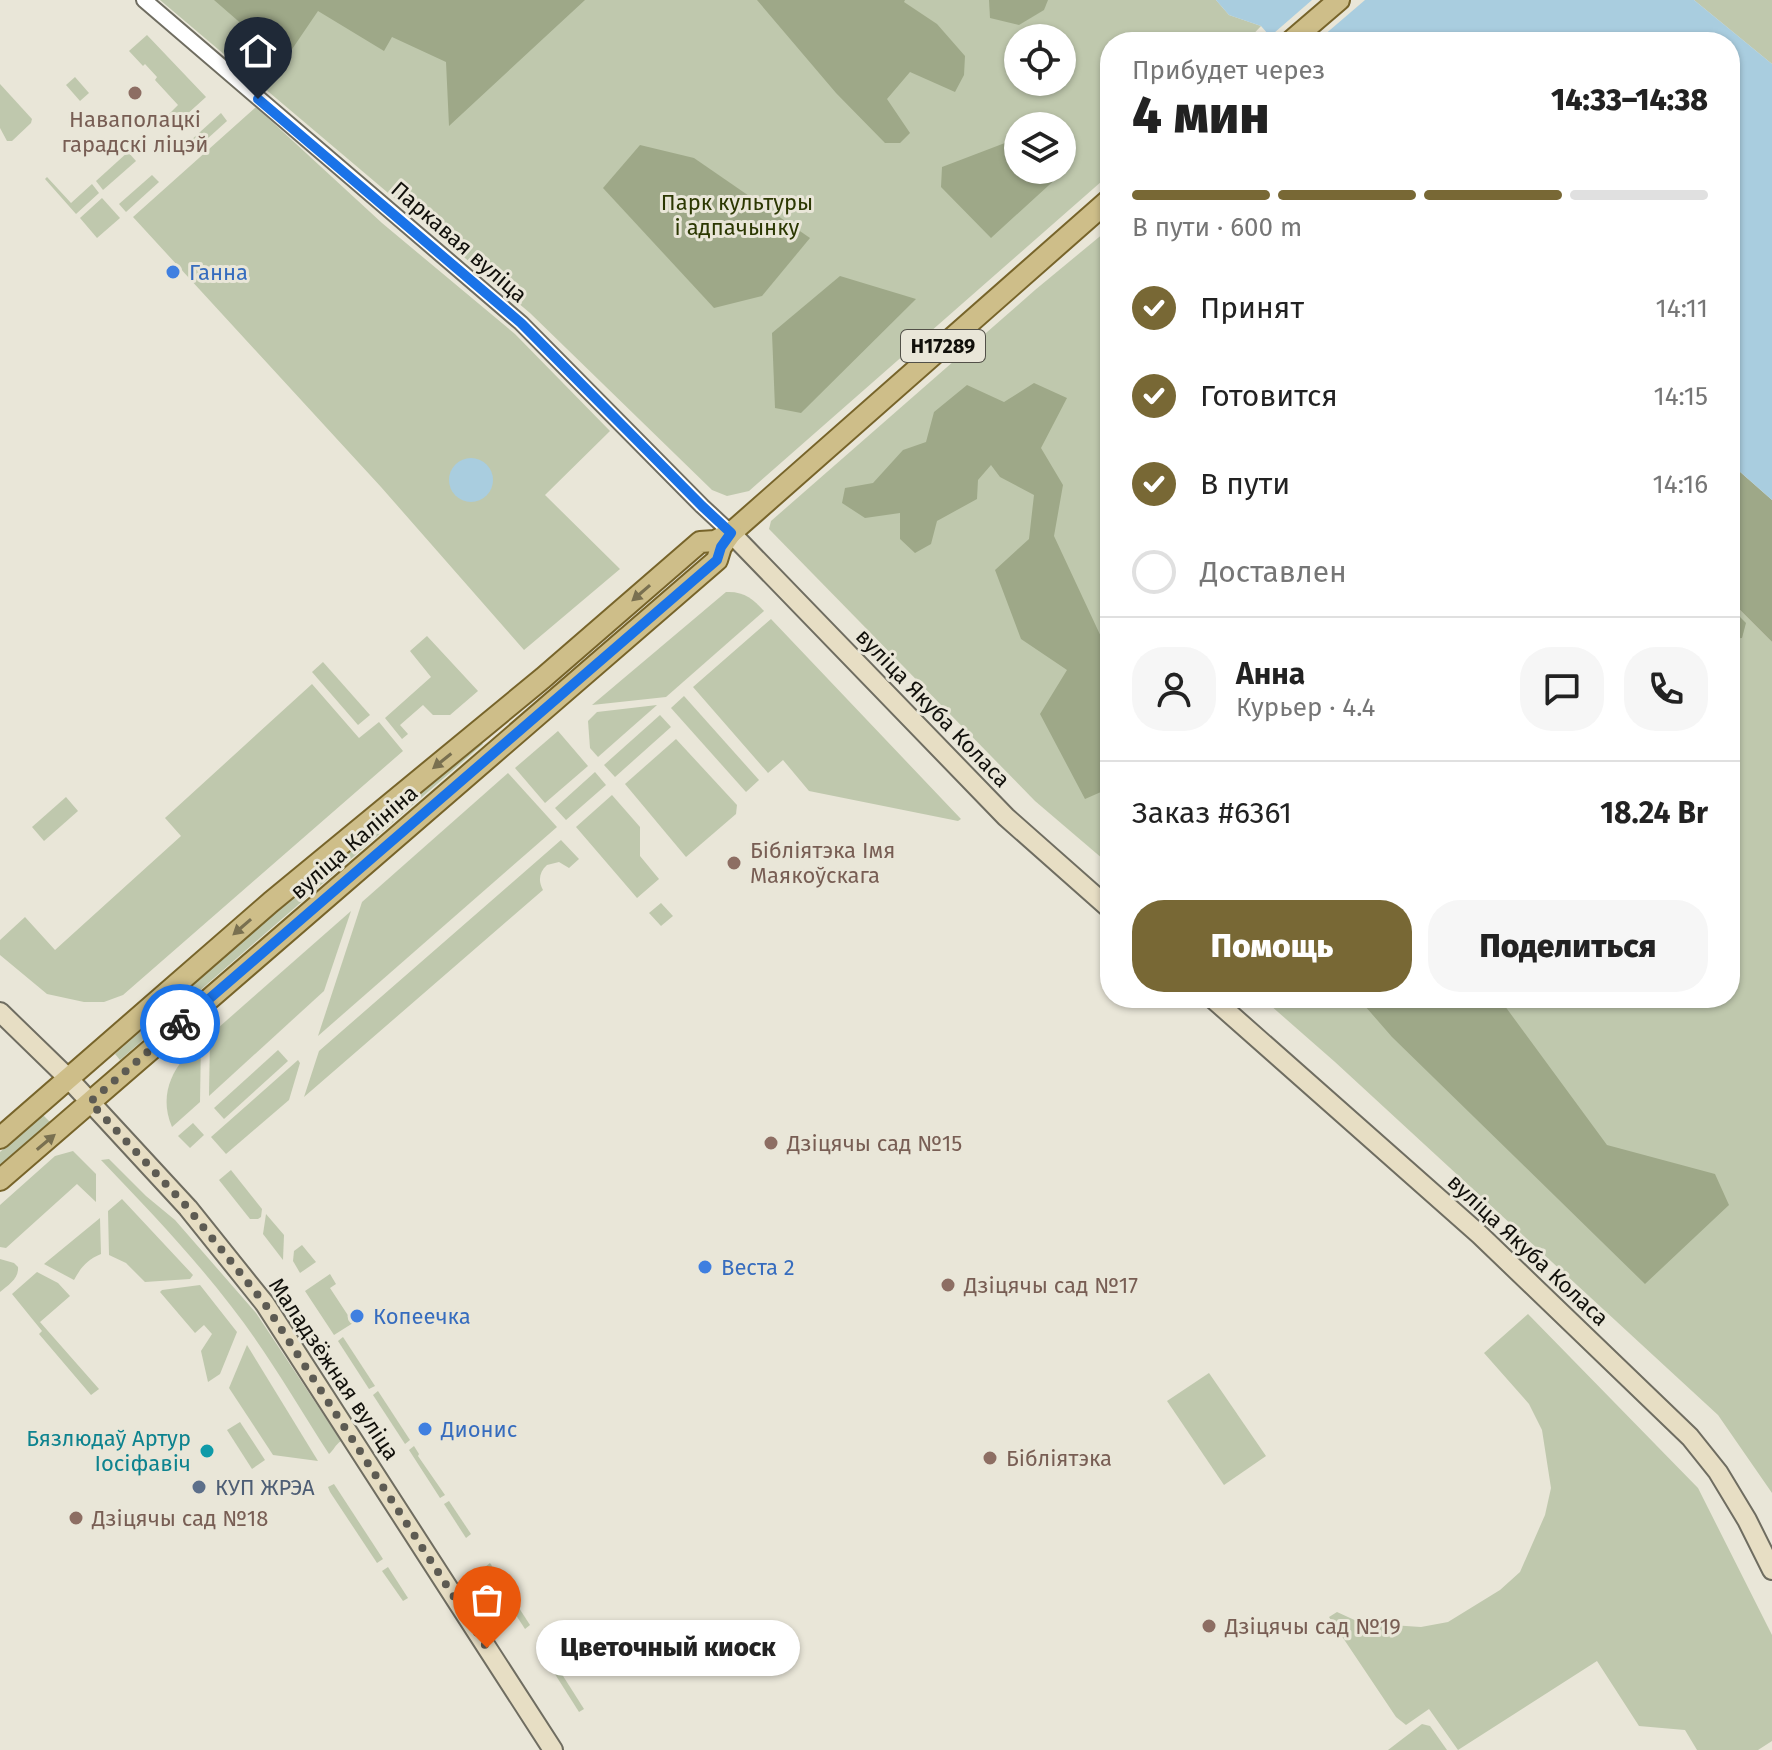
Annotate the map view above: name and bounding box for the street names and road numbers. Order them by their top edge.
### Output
street label: Паркавая вуліца [385,176,533,308]
road number: Н17289 [901,330,985,362]
street label: вуліца Якуба Коласа [850,623,1016,793]
street label: вуліца Калініна [285,779,423,905]
street label: вуліца Якуба Коласа [1442,1168,1614,1332]
street label: Маладзёжная вуліца [263,1273,405,1465]

